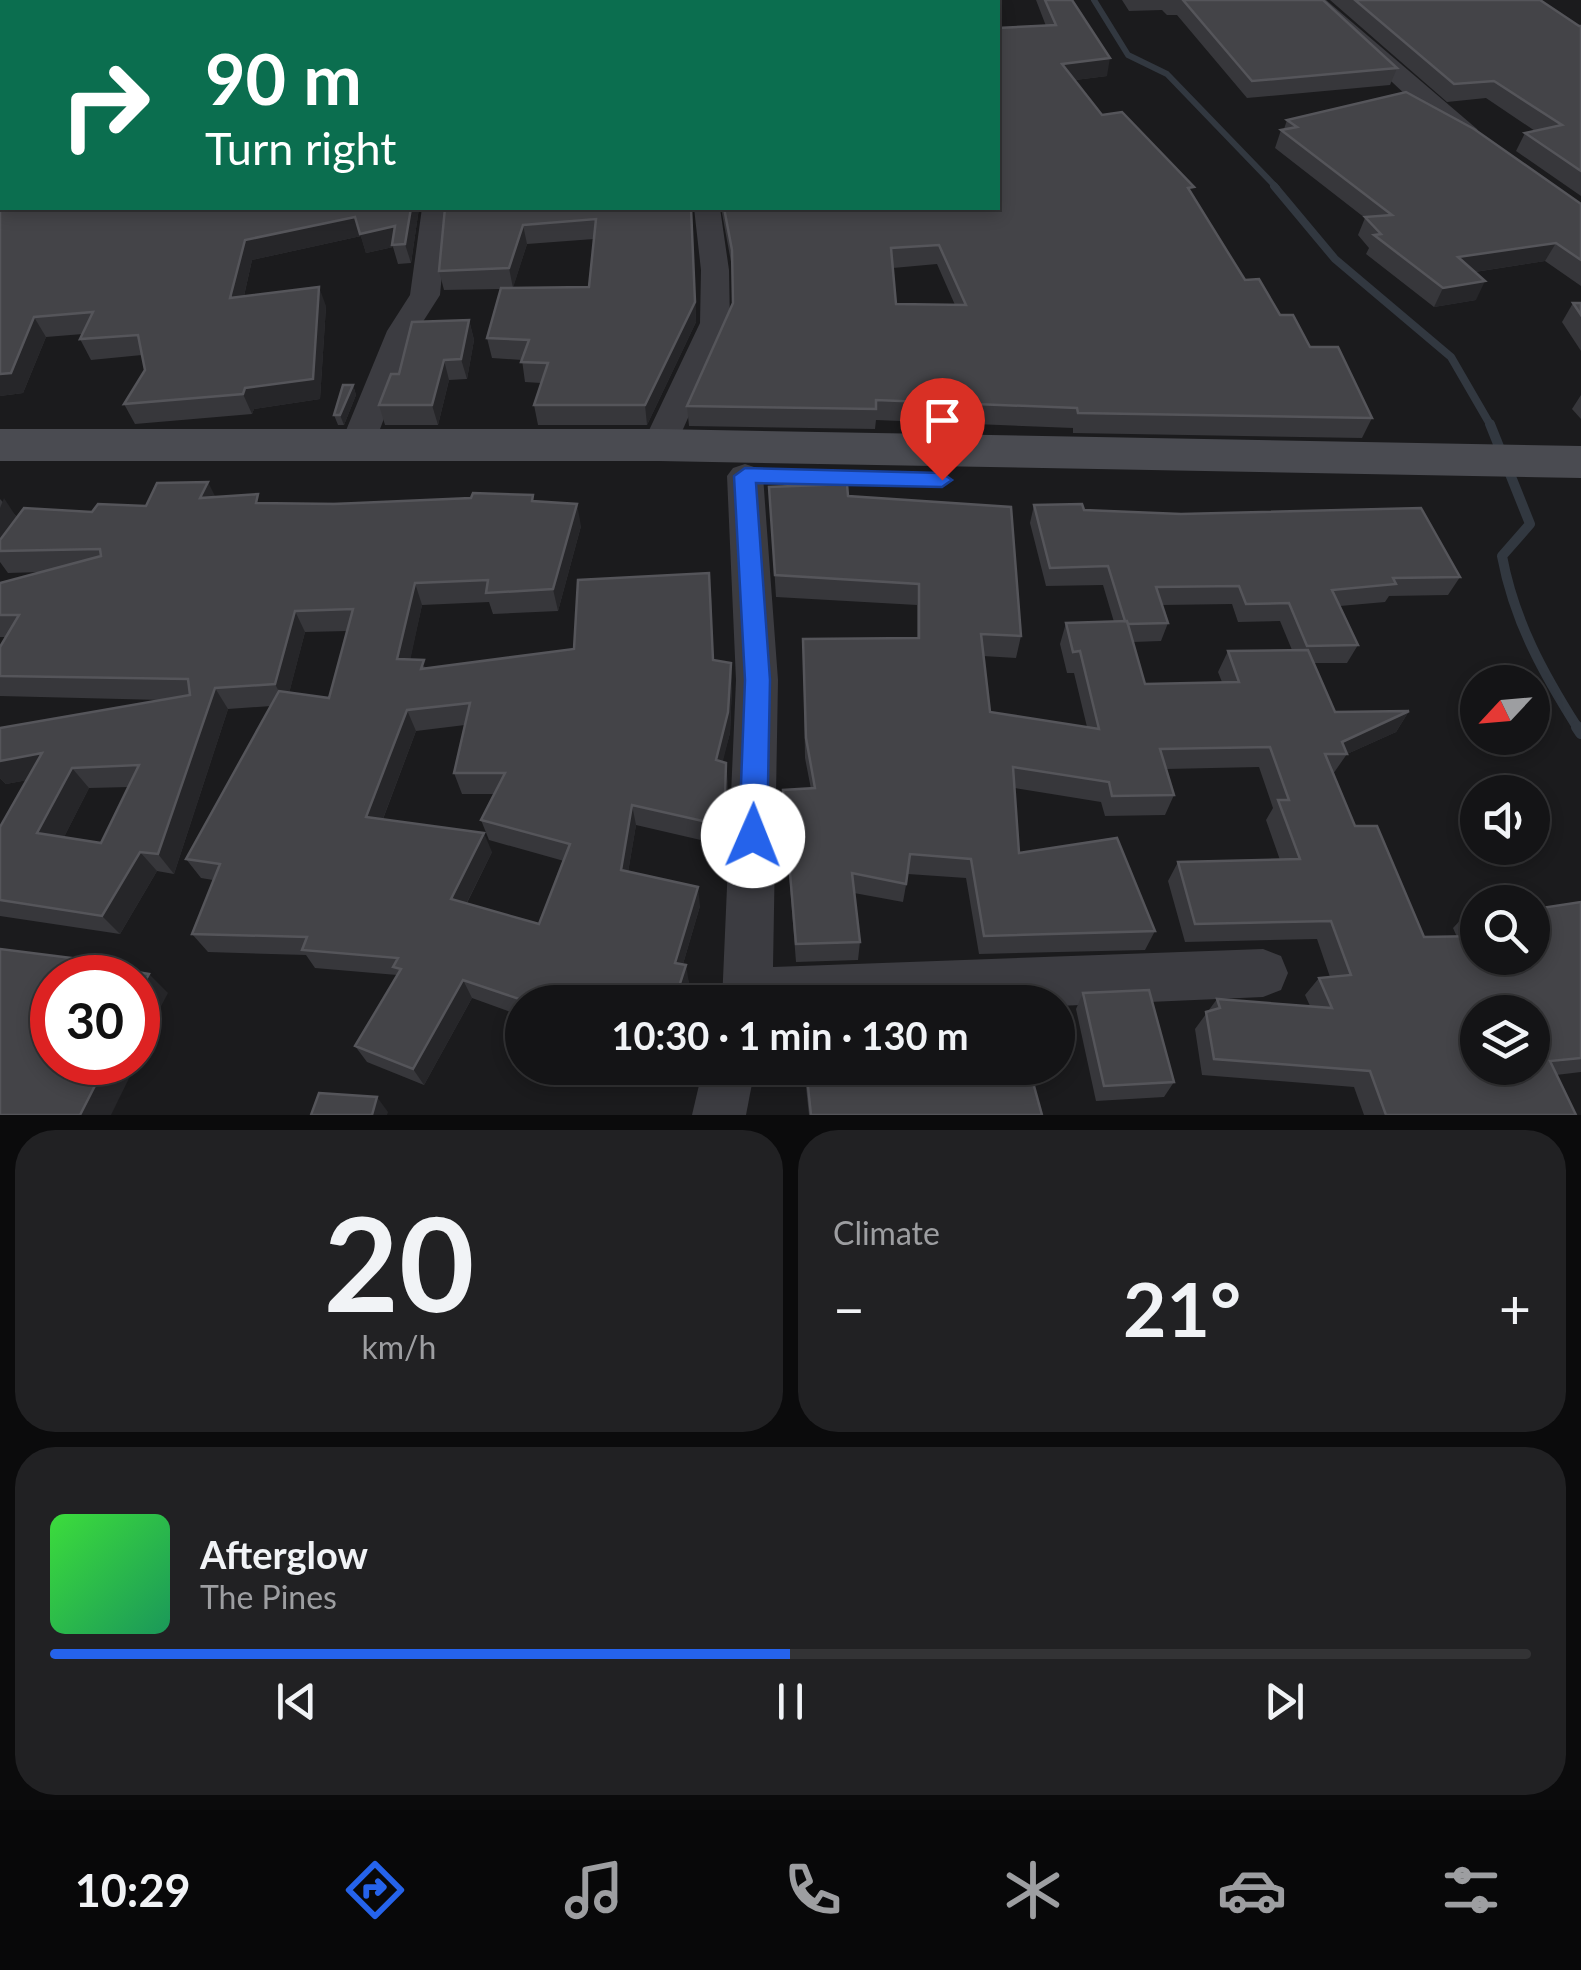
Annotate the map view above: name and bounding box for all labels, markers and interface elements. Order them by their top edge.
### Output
text: 90 m [205,36,362,120]
icon: right [40,40,170,170]
text: Turn right [205,121,396,175]
pin [900,378,985,481]
icon: arrive [915,393,970,448]
north arrow [1460,665,1550,755]
map controls [1460,665,1550,1085]
button: sound [1460,775,1550,865]
position arrow [701,784,805,888]
button: search [1460,885,1550,975]
speed limit sign: 30 [30,955,160,1085]
button: layers [1460,995,1550,1085]
text: 10:30 · 1 min · 130 m [611,1012,969,1058]
text: 20 [324,1184,474,1340]
text: Climate [833,1213,940,1252]
text: 21° [1123,1263,1241,1353]
text: − [833,1275,865,1341]
text: + [1499,1275,1531,1341]
text: km/h [362,1327,436,1366]
text: Afterglow [200,1531,368,1577]
text: The Pines [200,1577,337,1616]
icon: previous [269,1674,324,1729]
icon: pause [763,1674,818,1729]
icon: next [1257,1674,1312,1729]
icon: directions [340,1855,410,1925]
icon: music [559,1855,629,1925]
icon: phone [778,1855,848,1925]
icon: climate [998,1855,1068,1925]
icon: car [1217,1855,1287,1925]
icon: filters [1436,1855,1506,1925]
text: 10:29 [75,1863,191,1917]

